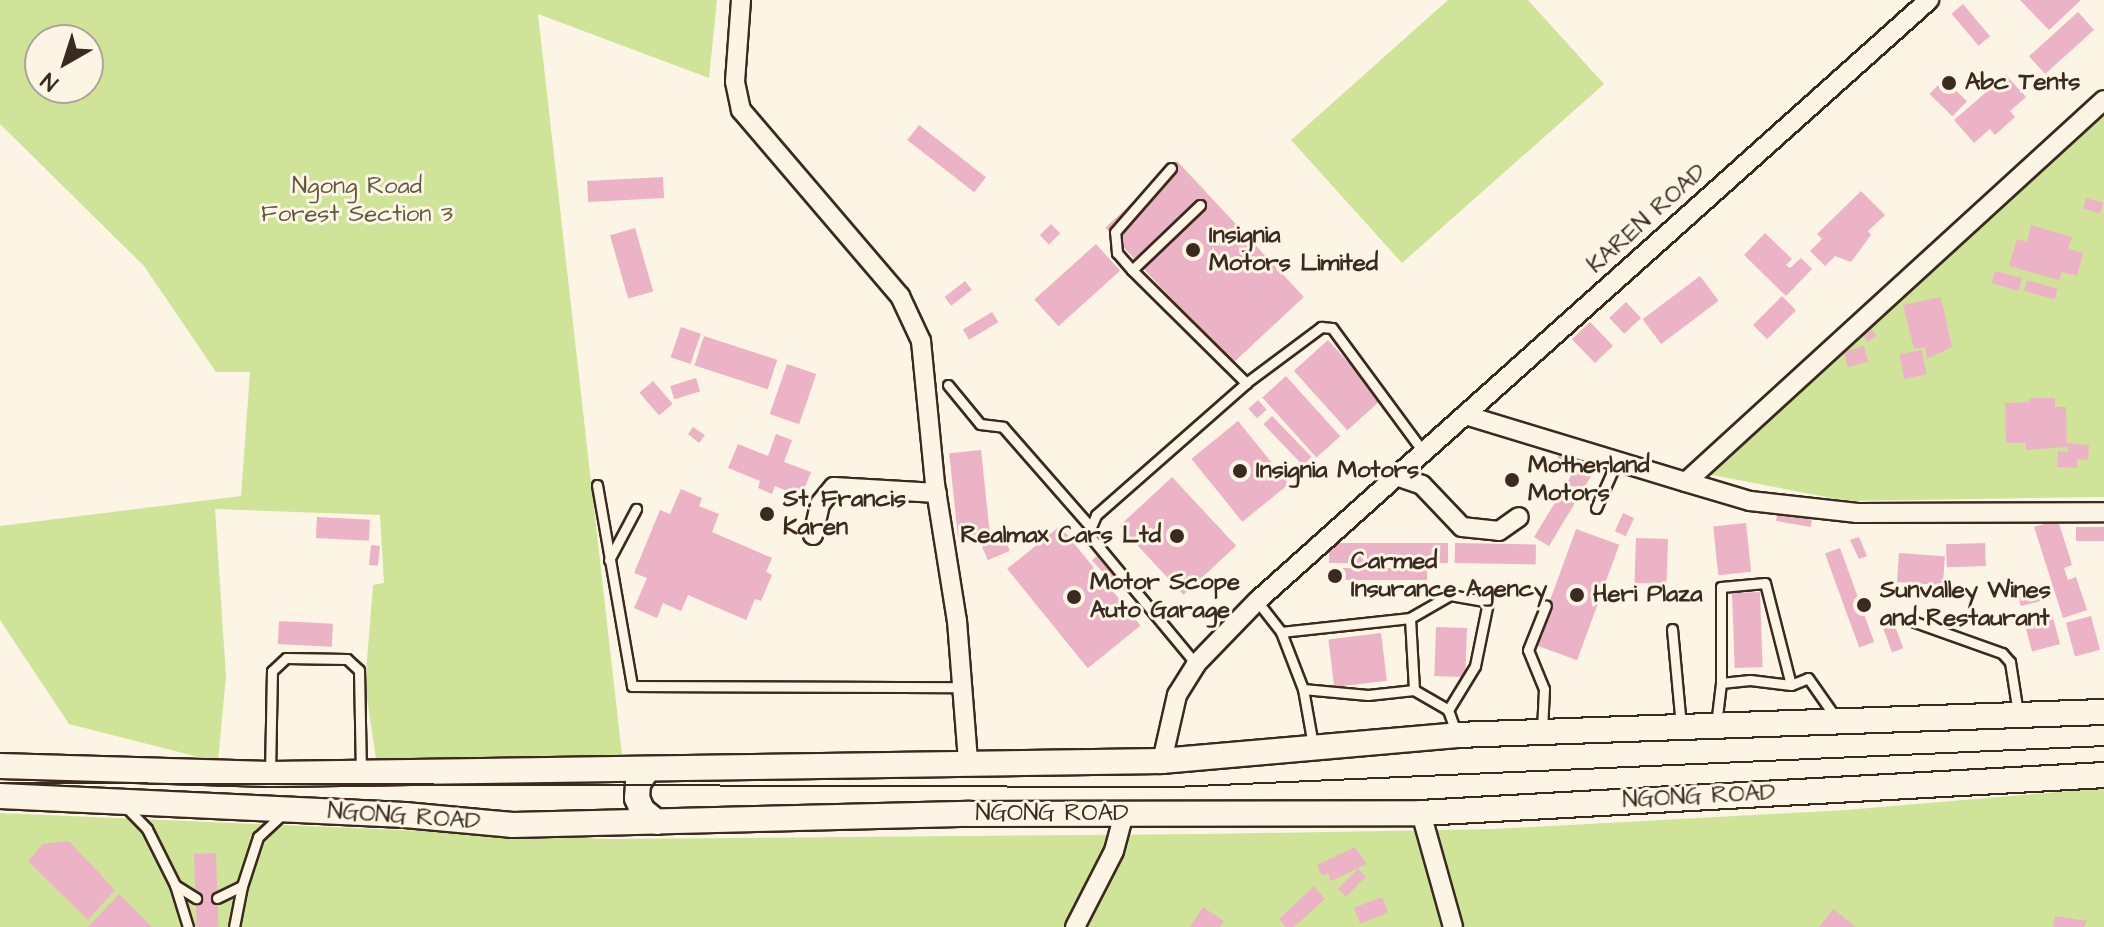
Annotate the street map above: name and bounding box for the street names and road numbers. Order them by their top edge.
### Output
street label: KAREN ROAD [1582,158,1712,280]
street label: NGONG ROAD [1622,779,1776,815]
street label: NGONG ROAD [327,797,481,837]
street label: NGONG ROAD [975,800,1129,828]

